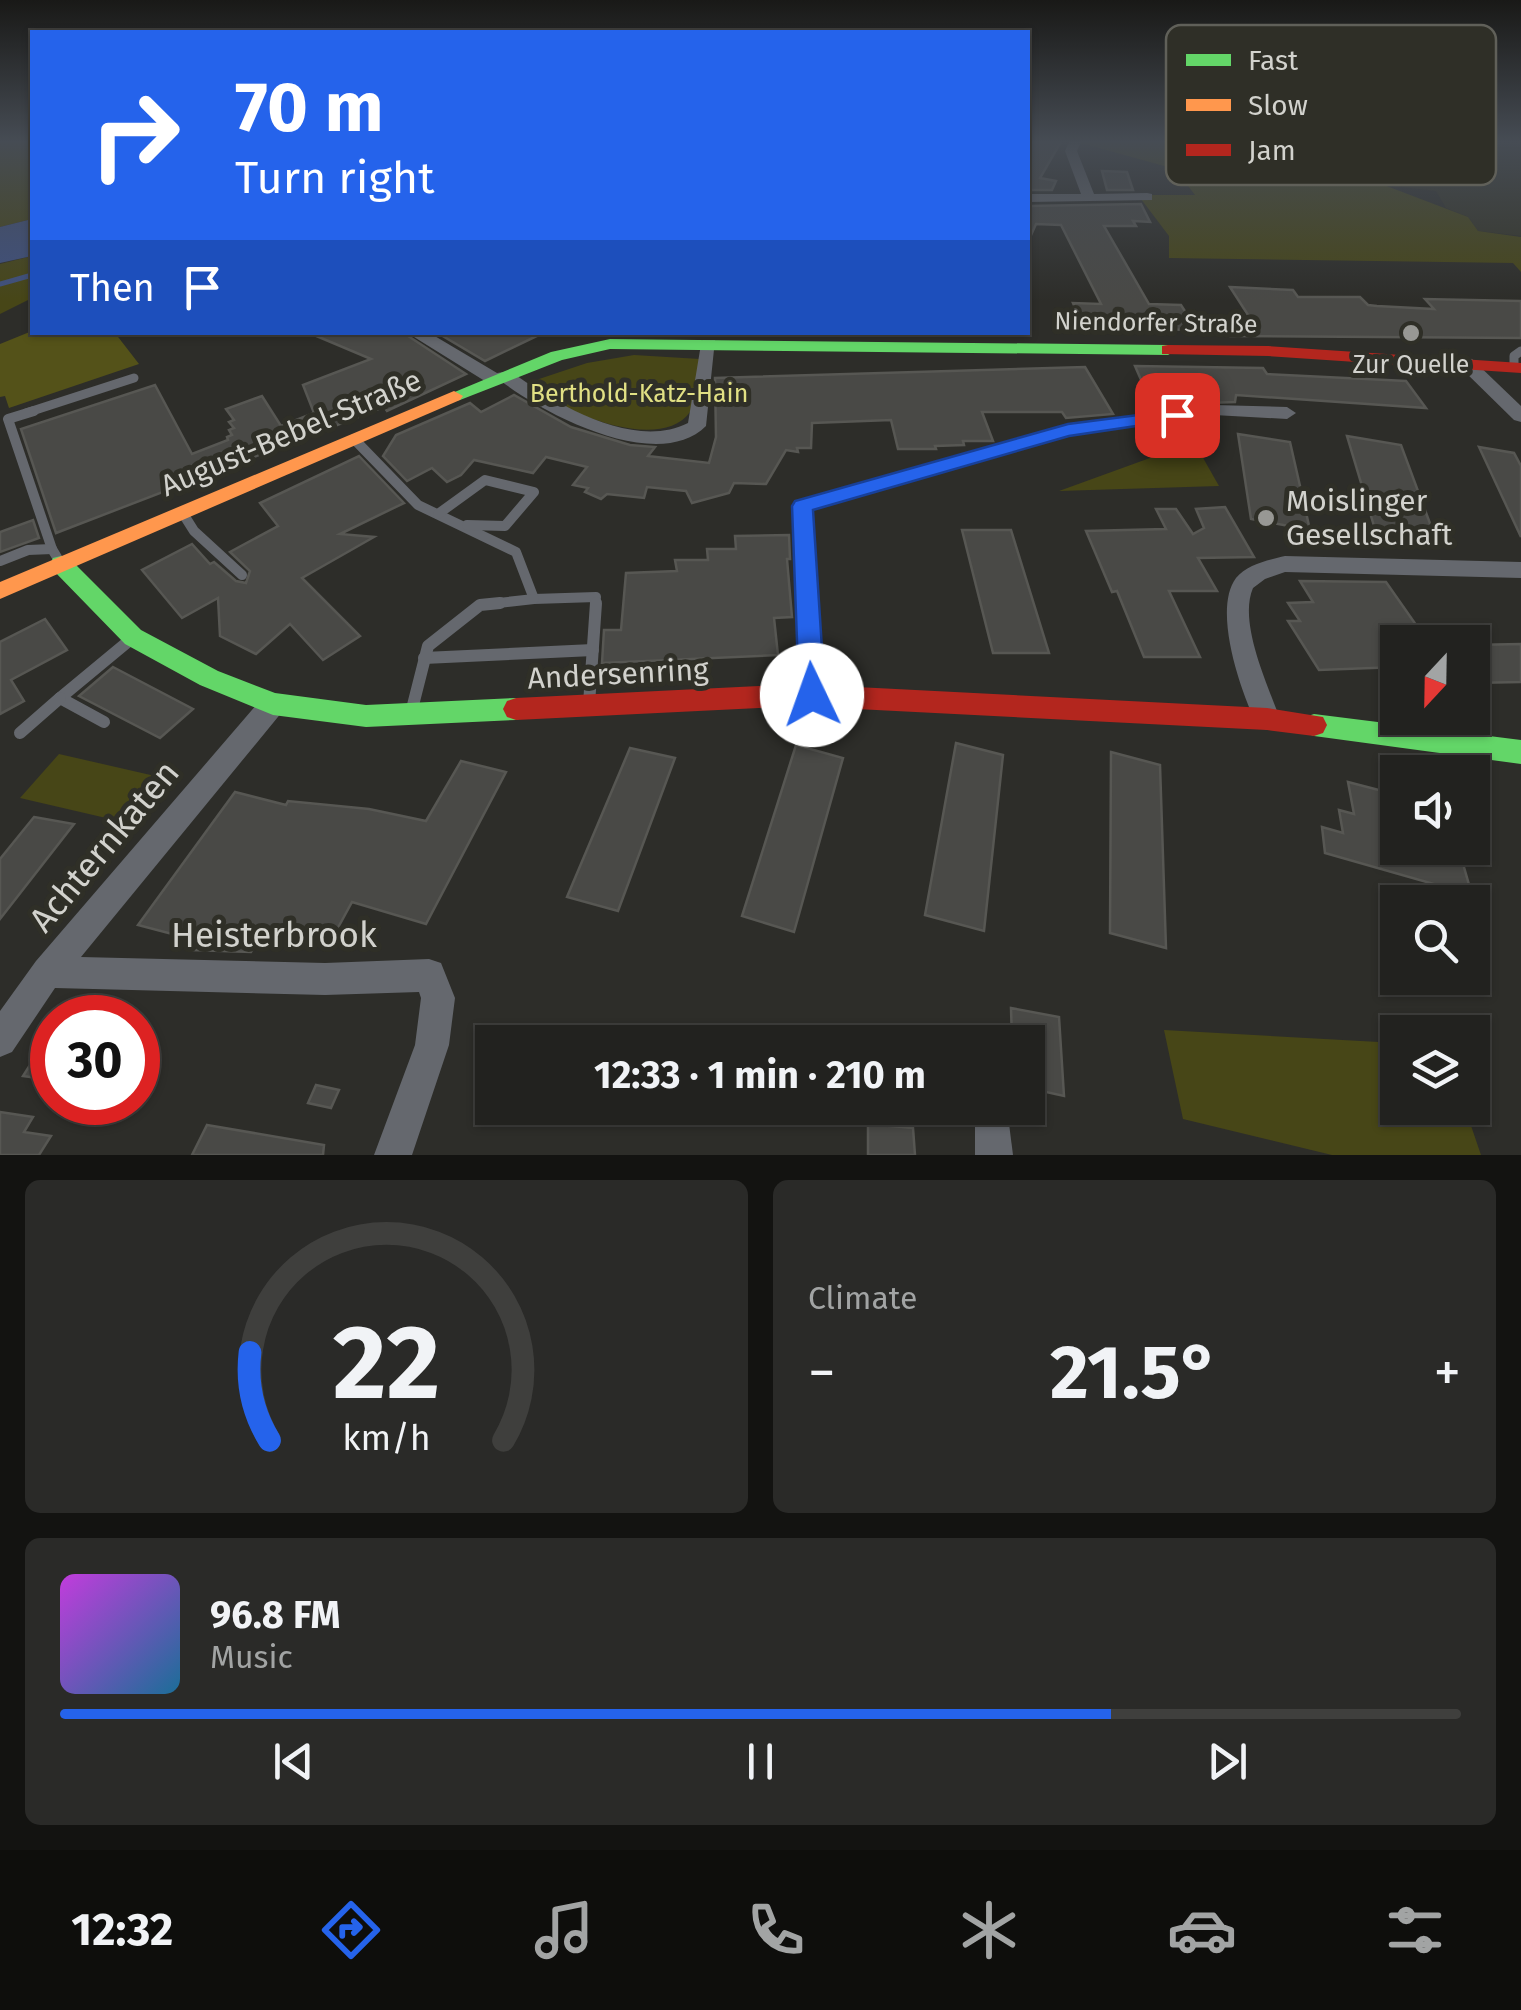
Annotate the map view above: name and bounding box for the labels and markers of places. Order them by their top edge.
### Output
marker: Zur Quelle [1400,322,1422,344]
place label: Zur Quelle [1353,350,1469,380]
pin [1135,373,1220,458]
place label: Moislinger Gesellschaft [1286,483,1453,553]
marker: Moislinger Gesellschaft [1255,507,1277,529]

